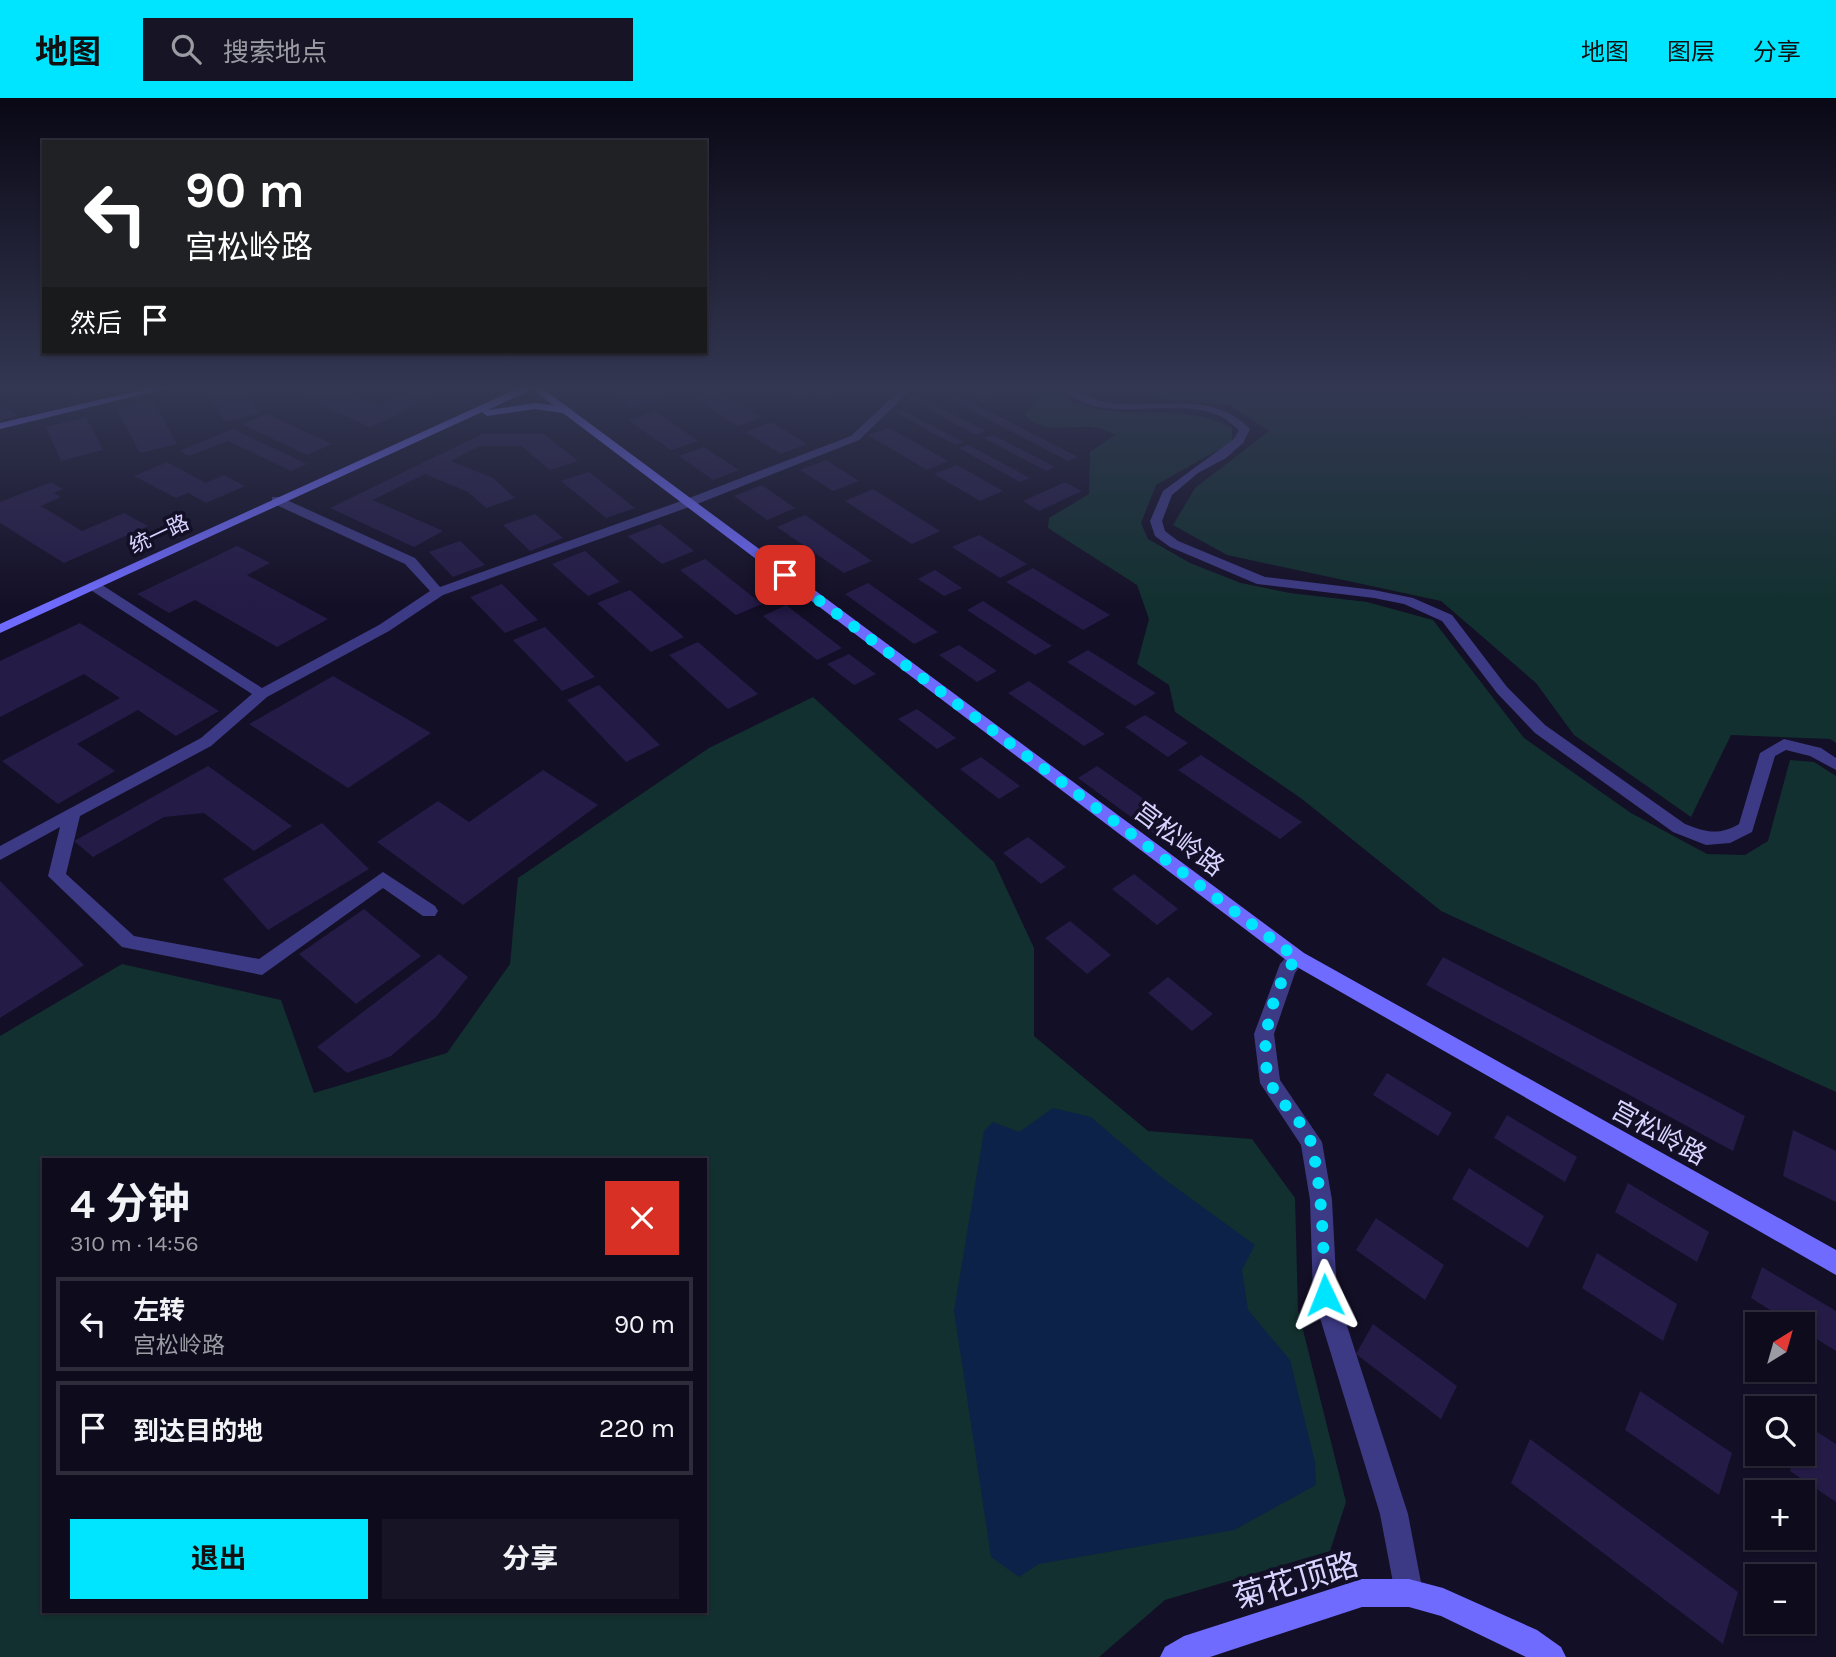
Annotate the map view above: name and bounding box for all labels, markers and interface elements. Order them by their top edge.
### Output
search box [143,18,633,81]
icon: search [167,30,205,68]
text: 地图 [35,33,101,71]
text: 搜索地点 [223,37,327,68]
text: 地图 [1581,38,1629,66]
text: 图层 [1667,38,1715,66]
text: 分享 [1753,38,1801,66]
text: 90 m [185,162,305,219]
icon: left [70,168,161,259]
text: 宫松岭路 [185,229,313,266]
icon: arrive [136,301,174,339]
text: 然后 [70,308,122,339]
street label: 统一路 [125,510,193,558]
pin [755,545,815,605]
icon: arrive [766,556,804,594]
street label: 宫松岭路 [1128,795,1230,883]
street label: 宫松岭路 [1606,1094,1712,1172]
text: 4 分钟 [70,1179,190,1229]
button: close [605,1181,679,1255]
text: 310 m · 14:56 [70,1230,199,1257]
position arrow [1288,1258,1362,1332]
text: 左转 [133,1295,185,1326]
icon: left [74,1305,112,1343]
text: 90 m [614,1309,675,1340]
north arrow [1745,1312,1815,1382]
map controls [1745,1312,1815,1634]
text: 宫松岭路 [133,1332,225,1359]
button: search [1745,1396,1815,1466]
icon: arrive [74,1409,112,1447]
text: 220 m [599,1413,675,1444]
text: 到达目的地 [133,1416,263,1447]
button: + [1745,1480,1815,1550]
button: 退出 [70,1519,368,1599]
button: 分享 [382,1519,679,1599]
street label: 菊花顶路 [1229,1546,1363,1616]
button: − [1745,1564,1815,1634]

